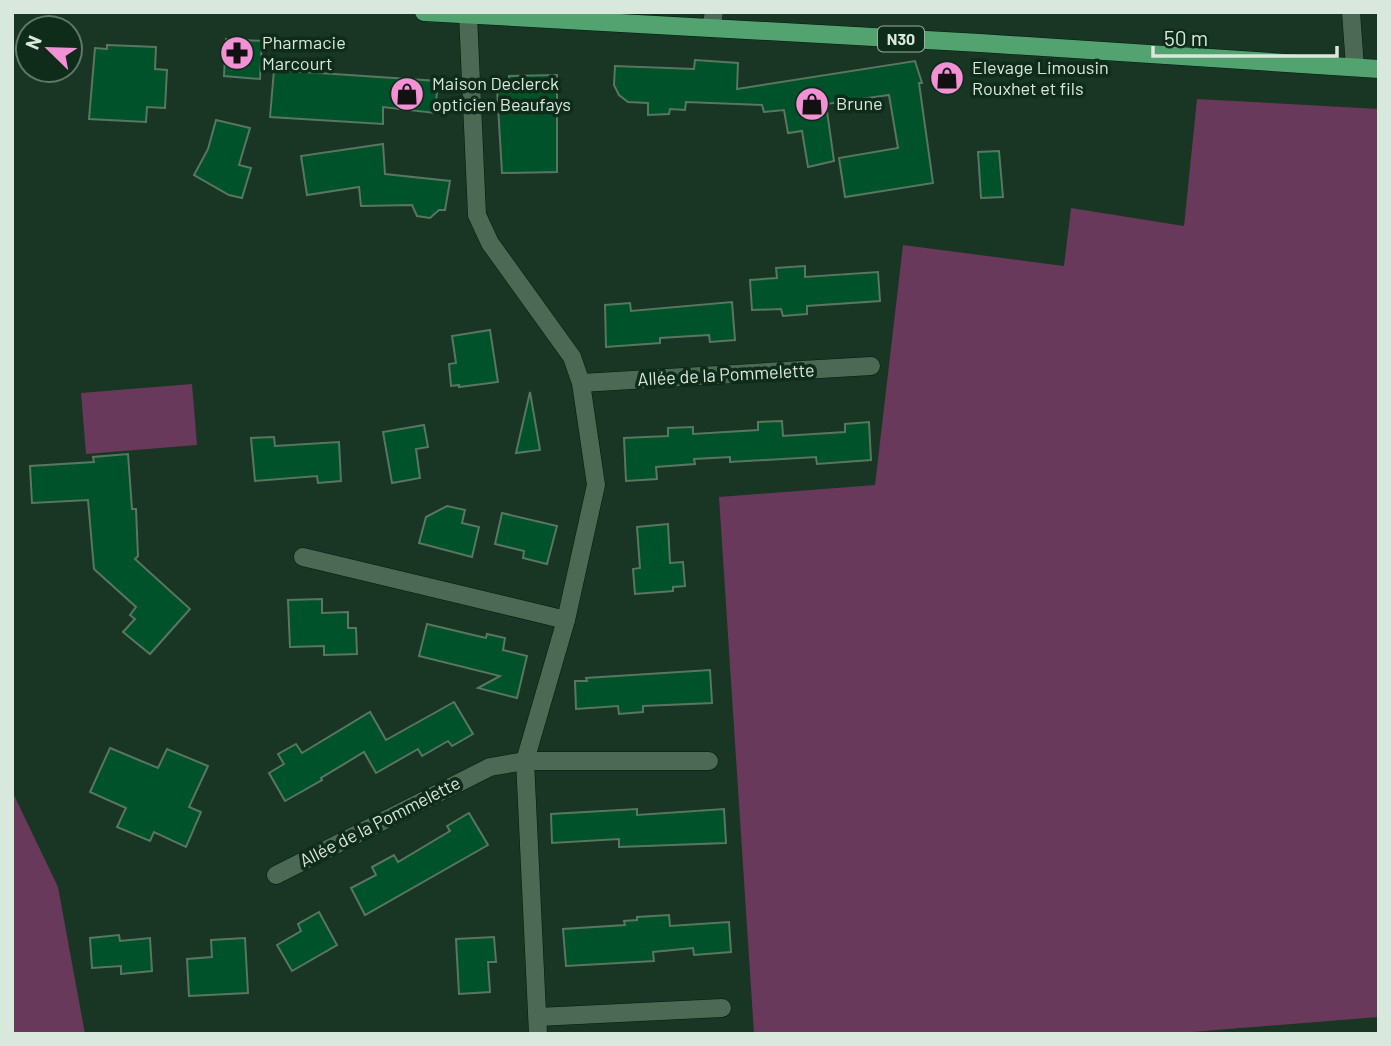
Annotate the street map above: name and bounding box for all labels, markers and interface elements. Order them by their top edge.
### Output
north arrow [14,14,84,84]
scale bar [1153,14,1337,58]
text: 50 m [1164,25,1208,50]
road number: N30 [878,26,924,52]
place label: Pharmacie Marcourt [262,31,346,74]
text: N [20,32,46,52]
pharmacy icon: Pharmacie Marcourt [218,34,256,72]
place label: Elevage Limousin Rouxhet et fils [972,56,1109,99]
shop icon: Elevage Limousin Rouxhet et fils [928,59,966,97]
place label: Maison Declerck opticien Beaufays [432,72,571,115]
shop icon: Maison Declerck opticien Beaufays [388,75,426,113]
shop icon: Brune [793,85,831,123]
place label: Brune [836,92,883,114]
street label: Allée de la Pommelette [637,358,815,390]
street label: Allée de la Pommelette [296,771,464,871]

